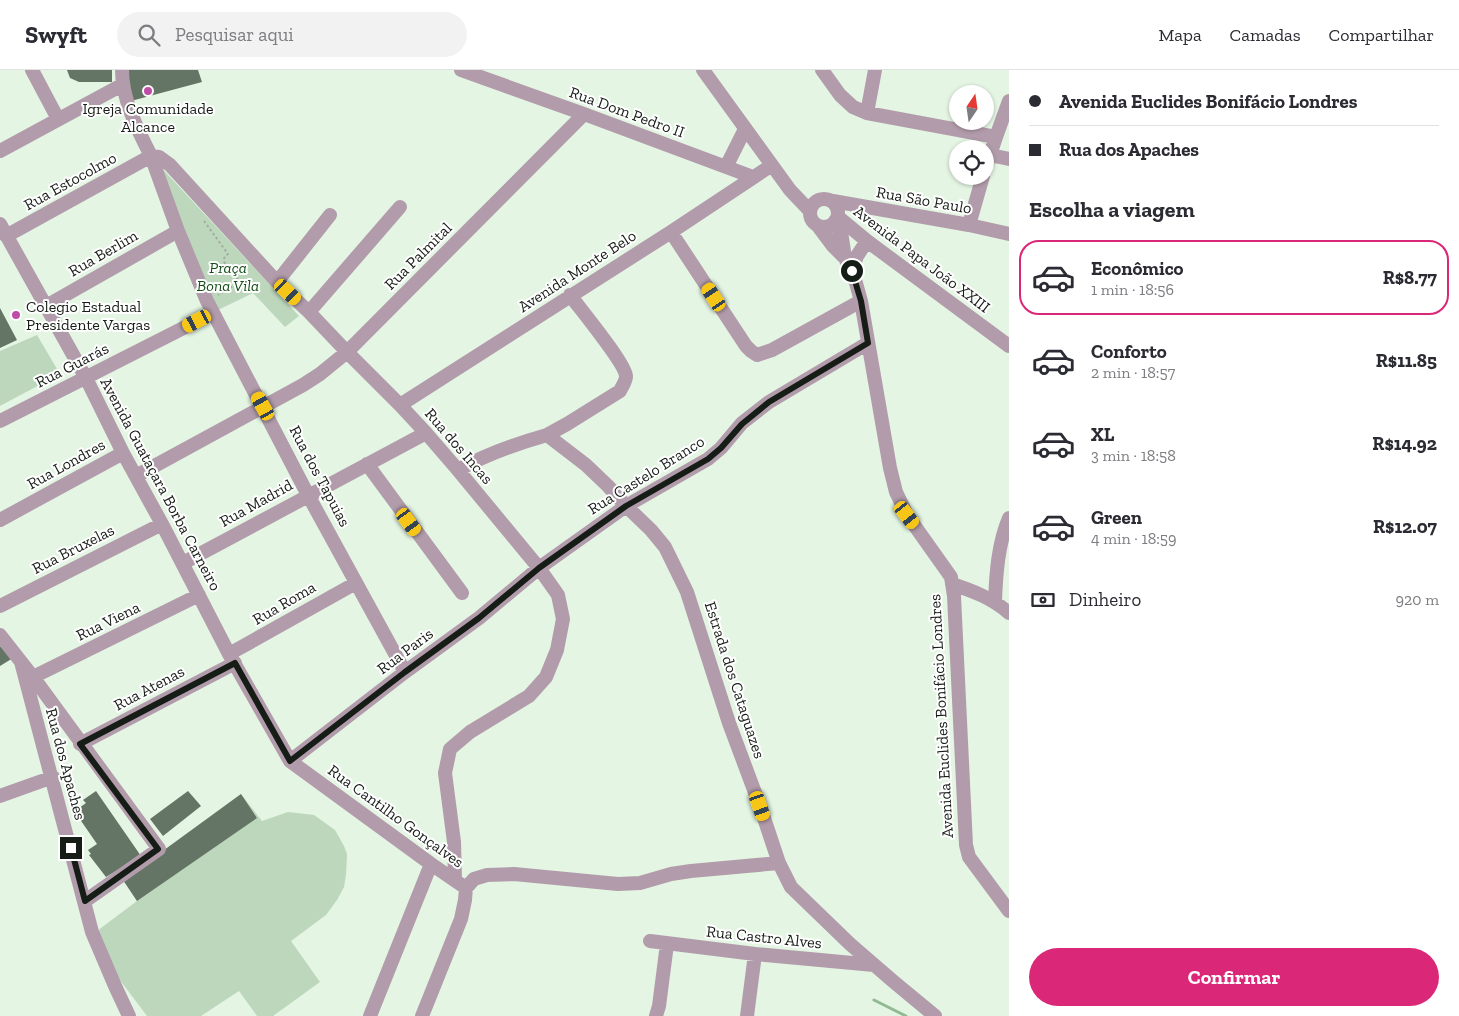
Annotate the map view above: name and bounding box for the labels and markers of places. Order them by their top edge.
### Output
marker: Igreja Comunidade Alcance [142,85,154,97]
place label: Igreja Comunidade Alcance [83,99,213,136]
place label: Colegio Estadual Presidente Vargas [26,297,150,334]
marker: Colegio Estadual Presidente Vargas [10,309,22,321]

